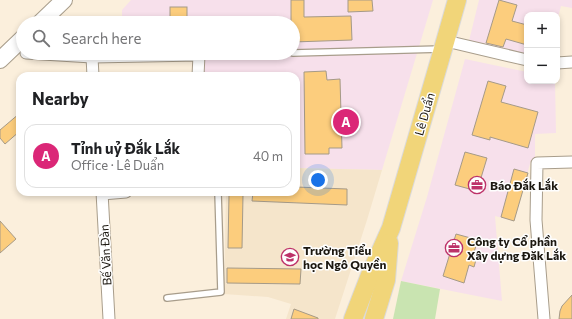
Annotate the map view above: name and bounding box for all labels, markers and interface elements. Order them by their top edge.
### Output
map controls [524,12,560,84]
button: + [524,12,560,48]
search box [16,16,300,60]
icon: search [30,27,52,49]
text: Search here [62,29,141,47]
button: − [524,48,560,84]
text: Nearby [32,88,89,109]
street label: Lê Duẩn [411,91,437,137]
pin: A [333,107,359,137]
text: Tỉnh uỷ Đắk Lắk [71,139,180,157]
text: A [41,148,51,164]
text: 40 m [253,148,283,164]
text: Office · Lê Duẩn [71,157,164,173]
your location [308,170,328,190]
office icon: Báo Đắk Lắk [467,175,487,195]
place label: Báo Đắk Lắk [490,178,558,192]
street label: Bế Văn Đàn [96,224,114,286]
place label: Công ty Cổ phần Xây dựng Đăk Lắk [467,234,566,263]
office icon: Công ty Cổ phần Xây dựng Đăk Lắk [444,238,464,258]
place label: Trường Tiểu học Ngô Quyền [303,243,386,272]
school or university icon: Trường Tiểu học Ngô Quyền [280,247,300,267]

